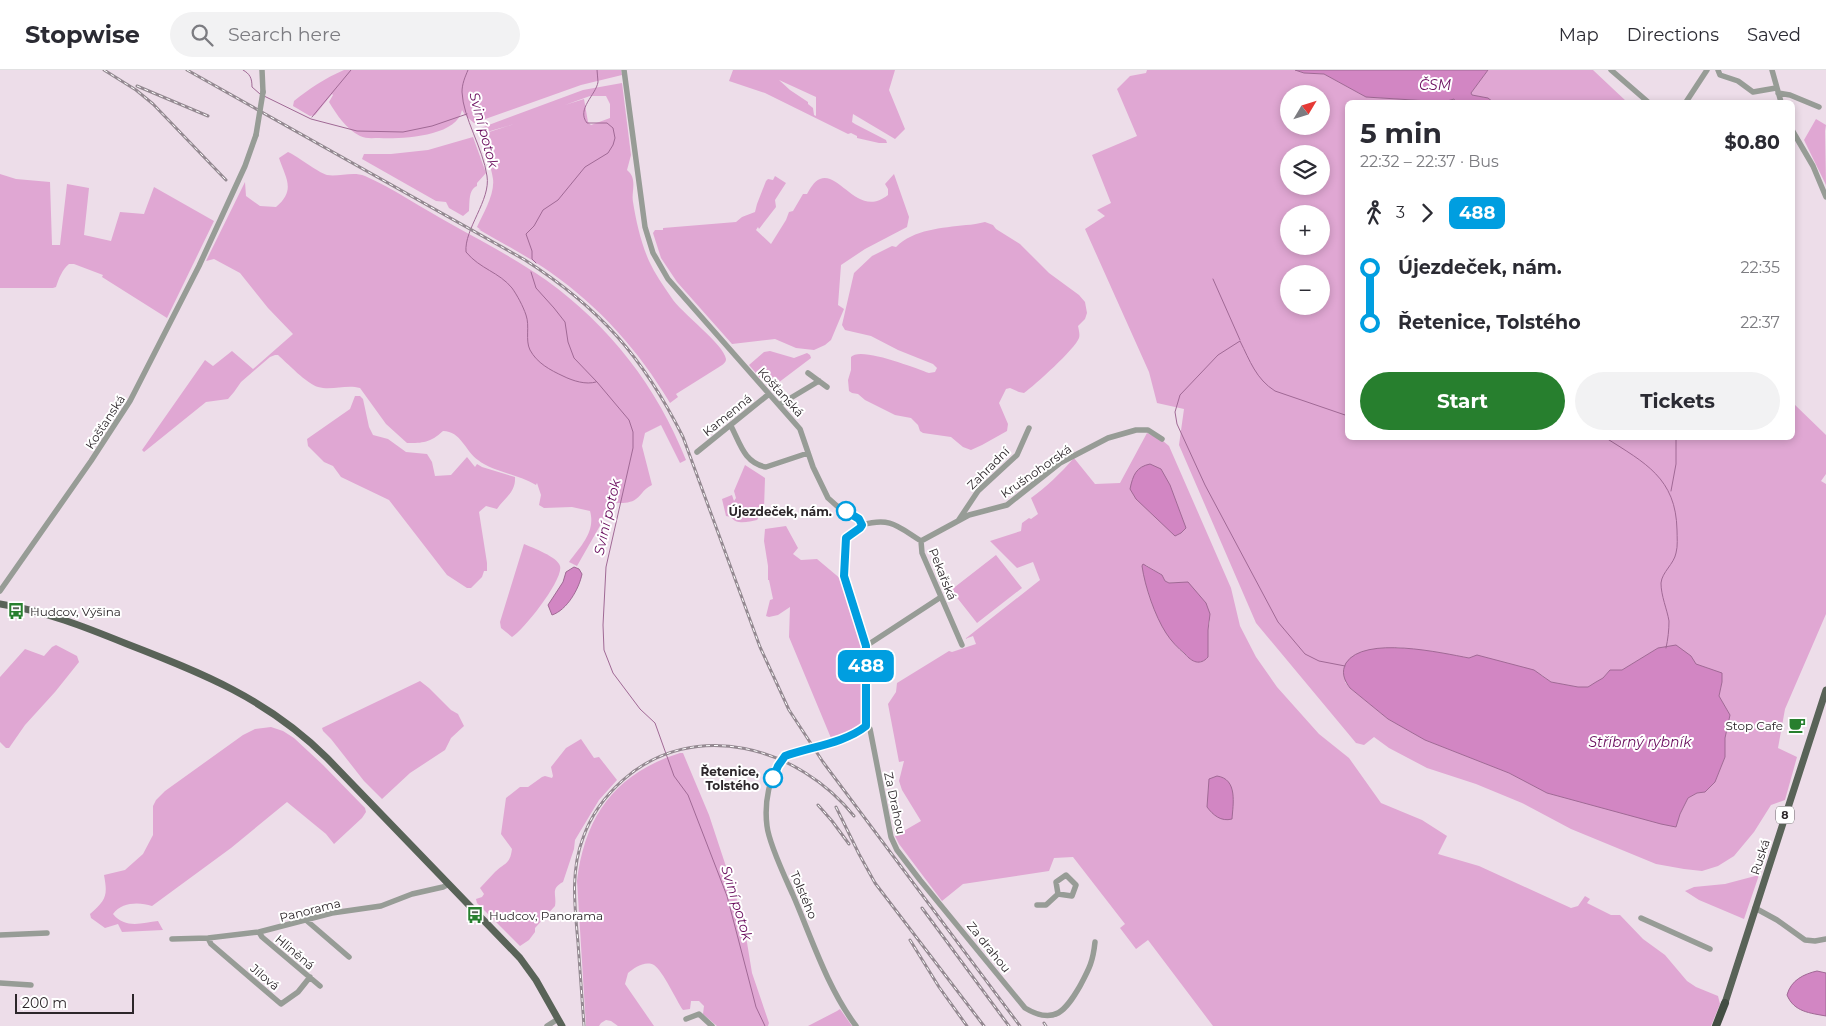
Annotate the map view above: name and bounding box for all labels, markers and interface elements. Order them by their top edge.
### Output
search box [170,12,520,57]
text: Stopwise [25,20,140,49]
icon: search [188,21,216,49]
text: Search here [228,23,341,46]
text: Map [1559,24,1599,46]
text: Directions [1627,24,1719,46]
text: Saved [1747,24,1801,46]
water label: ČSM [1419,76,1451,94]
north arrow [1280,85,1330,135]
map controls [1280,85,1330,315]
water label: Sviní potok [465,90,503,170]
text: 5 min [1360,116,1442,150]
text: $0.80 [1725,131,1780,154]
button: layers [1280,145,1330,195]
text: 22:32 – 22:37 · Bus [1360,152,1499,171]
icon: walk [1360,199,1388,227]
icon: forward [1413,199,1441,227]
text: 488 [1459,202,1495,224]
text: 3 [1396,203,1405,222]
button: + [1280,205,1330,255]
text: Újezdeček, nám. [1398,256,1562,279]
text: 22:35 [1741,258,1780,277]
button: − [1280,265,1330,315]
text: Řetenice, Tolstého [1398,311,1581,334]
text: 22:37 [1740,313,1780,332]
street label: Košťanská [755,364,807,420]
button: Start [1360,372,1565,430]
button: Tickets [1575,372,1780,430]
street label: Kamenná [699,391,755,439]
street label: Košťanská [82,392,128,452]
street label: Krušnohorská [998,441,1074,501]
street label: Zahradní [964,443,1013,492]
water label: Sviní potok [590,477,625,557]
marker: Újezdeček, nám. [836,501,856,521]
place label: Újezdeček, nám. [729,504,832,519]
street label: Pekařská [926,546,960,602]
bus stop icon: Hudcov, Výšina [6,601,26,621]
place label: Hudcov, Výšina [30,604,121,619]
line badge: 488 [837,650,895,682]
text: 488 [848,655,884,677]
cafe icon: Stop Cafe [1787,715,1807,735]
place label: Stop Cafe [1725,718,1783,733]
water label: Stříbrný rybník [1588,733,1692,751]
place label: Řetenice, Tolstého [700,764,759,793]
marker: Řetenice, Tolstého [763,768,783,788]
street label: Za Drahou [881,771,909,835]
road number: 8 [1776,806,1794,824]
street label: Ruská [1747,837,1773,877]
water label: Sviní potok [717,863,757,943]
street label: Tolstého [787,869,821,921]
street label: Panorama [278,895,342,925]
bus stop icon: Hudcov, Panorama [465,905,485,925]
place label: Hudcov, Panorama [489,908,603,923]
street label: Za drahou [964,918,1014,976]
street label: Hliněná [272,931,318,973]
street label: Jílová [247,960,283,993]
scale bar [15,991,134,1014]
text: 200 m [22,994,67,1012]

